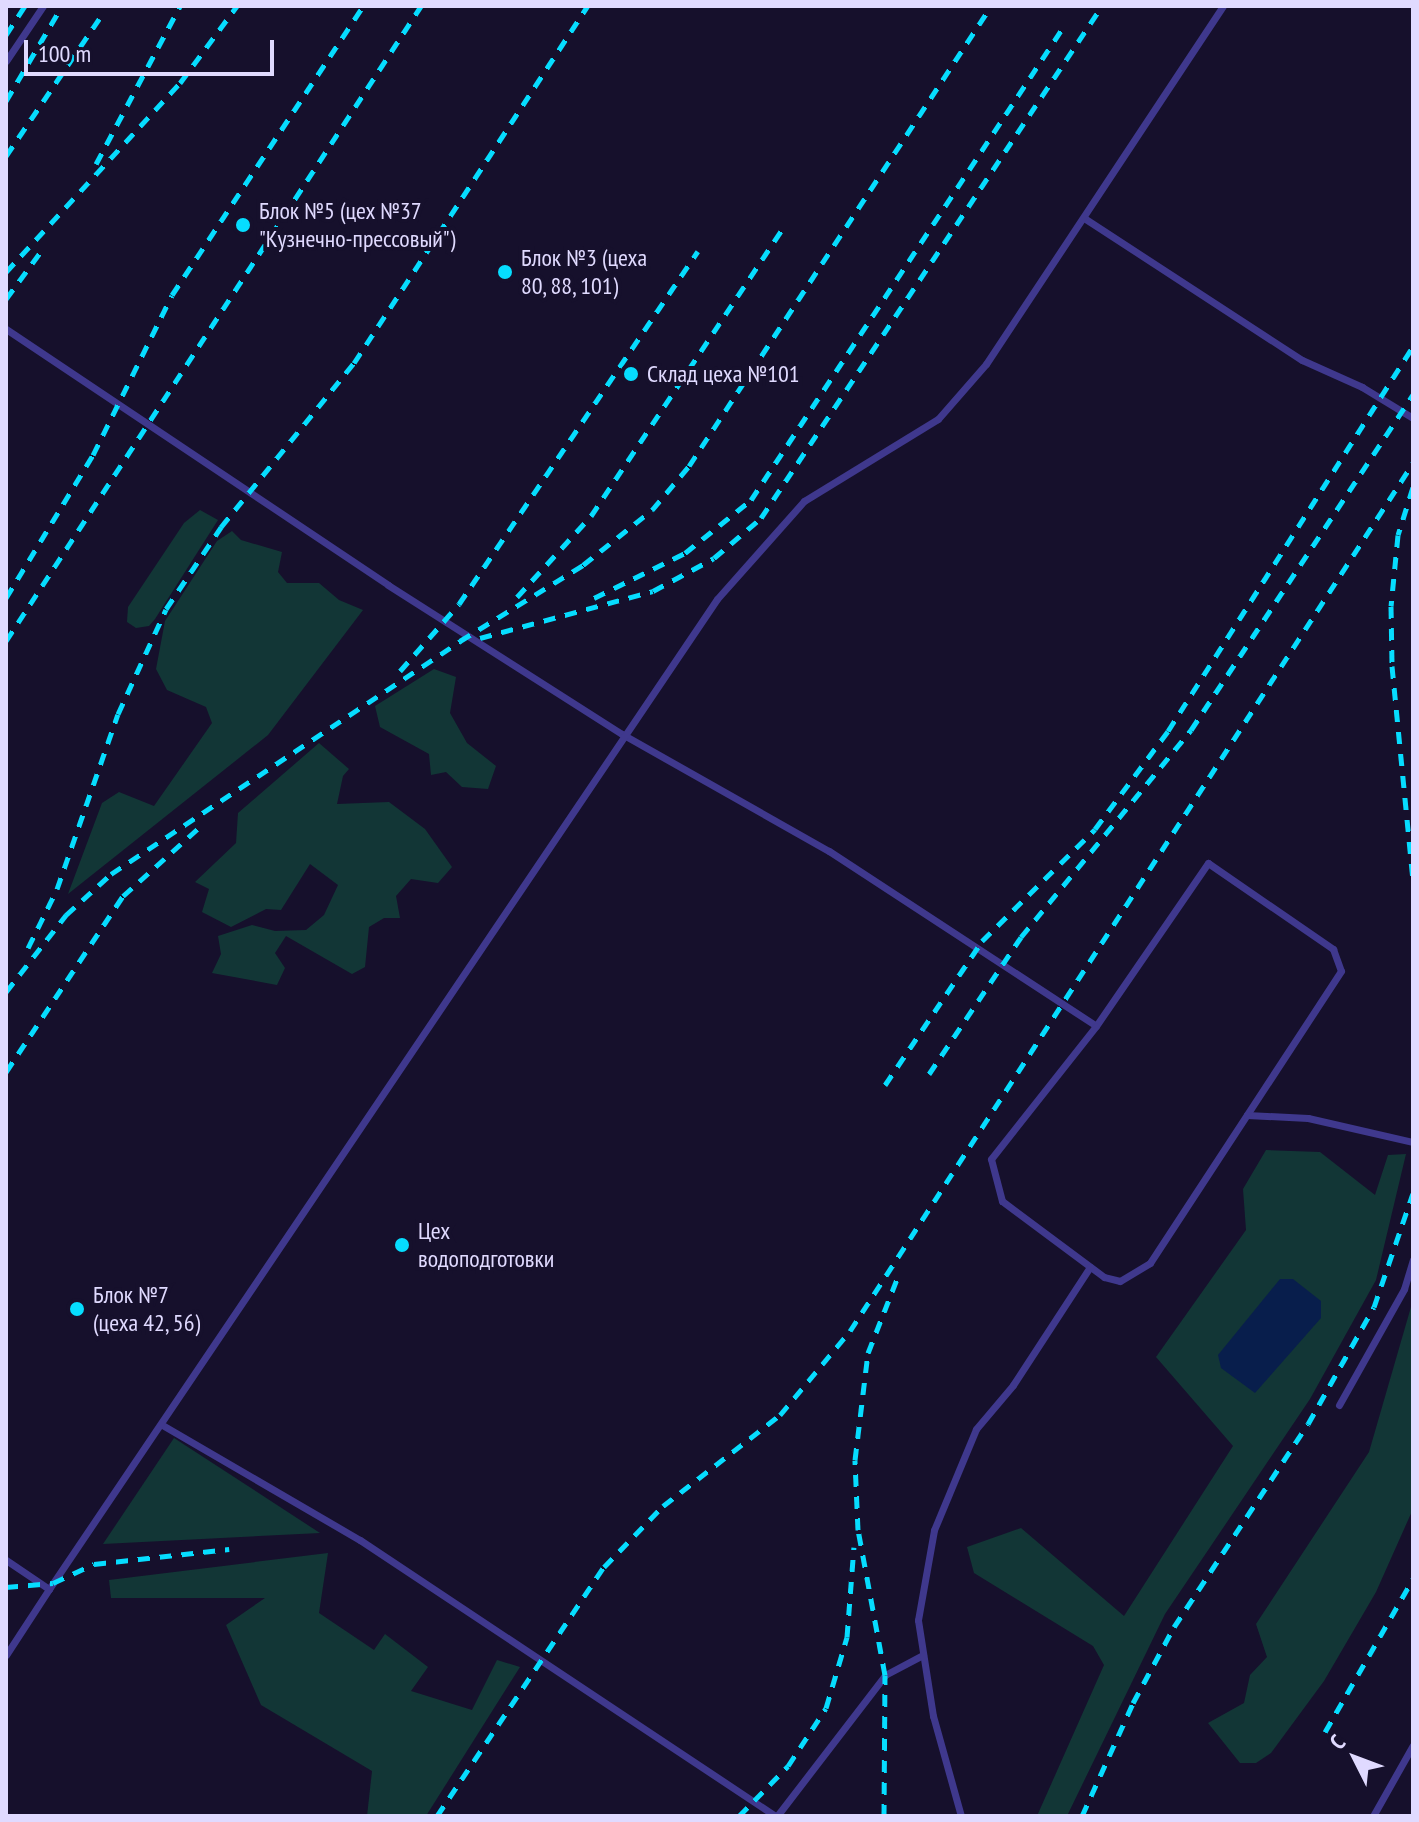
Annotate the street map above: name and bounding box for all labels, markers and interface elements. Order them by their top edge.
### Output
scale bar [28,24,278,74]
text: 100 m [38,38,91,69]
place label: Блок №5 (цех №37 "Кузнечно-прессовый") [259,197,455,253]
marker: Блок №5 (цех №37 "Кузнечно-прессовый") [234,216,252,234]
place label: Блок №3 (цеха 80, 88, 101) [521,244,647,300]
marker: Блок №3 (цеха 80, 88, 101) [496,263,514,281]
place label: Склад цеха №101 [647,360,800,388]
marker: Склад цеха №101 [622,365,640,383]
place label: Цех водоподготовки [418,1217,554,1273]
marker: Цех водоподготовки [393,1236,411,1254]
place label: Блок №7 (цеха 42, 56) [93,1281,202,1337]
marker: Блок №7 (цеха 42, 56) [68,1300,86,1318]
north arrow [1315,1718,1395,1798]
text: С [1323,1729,1351,1755]

